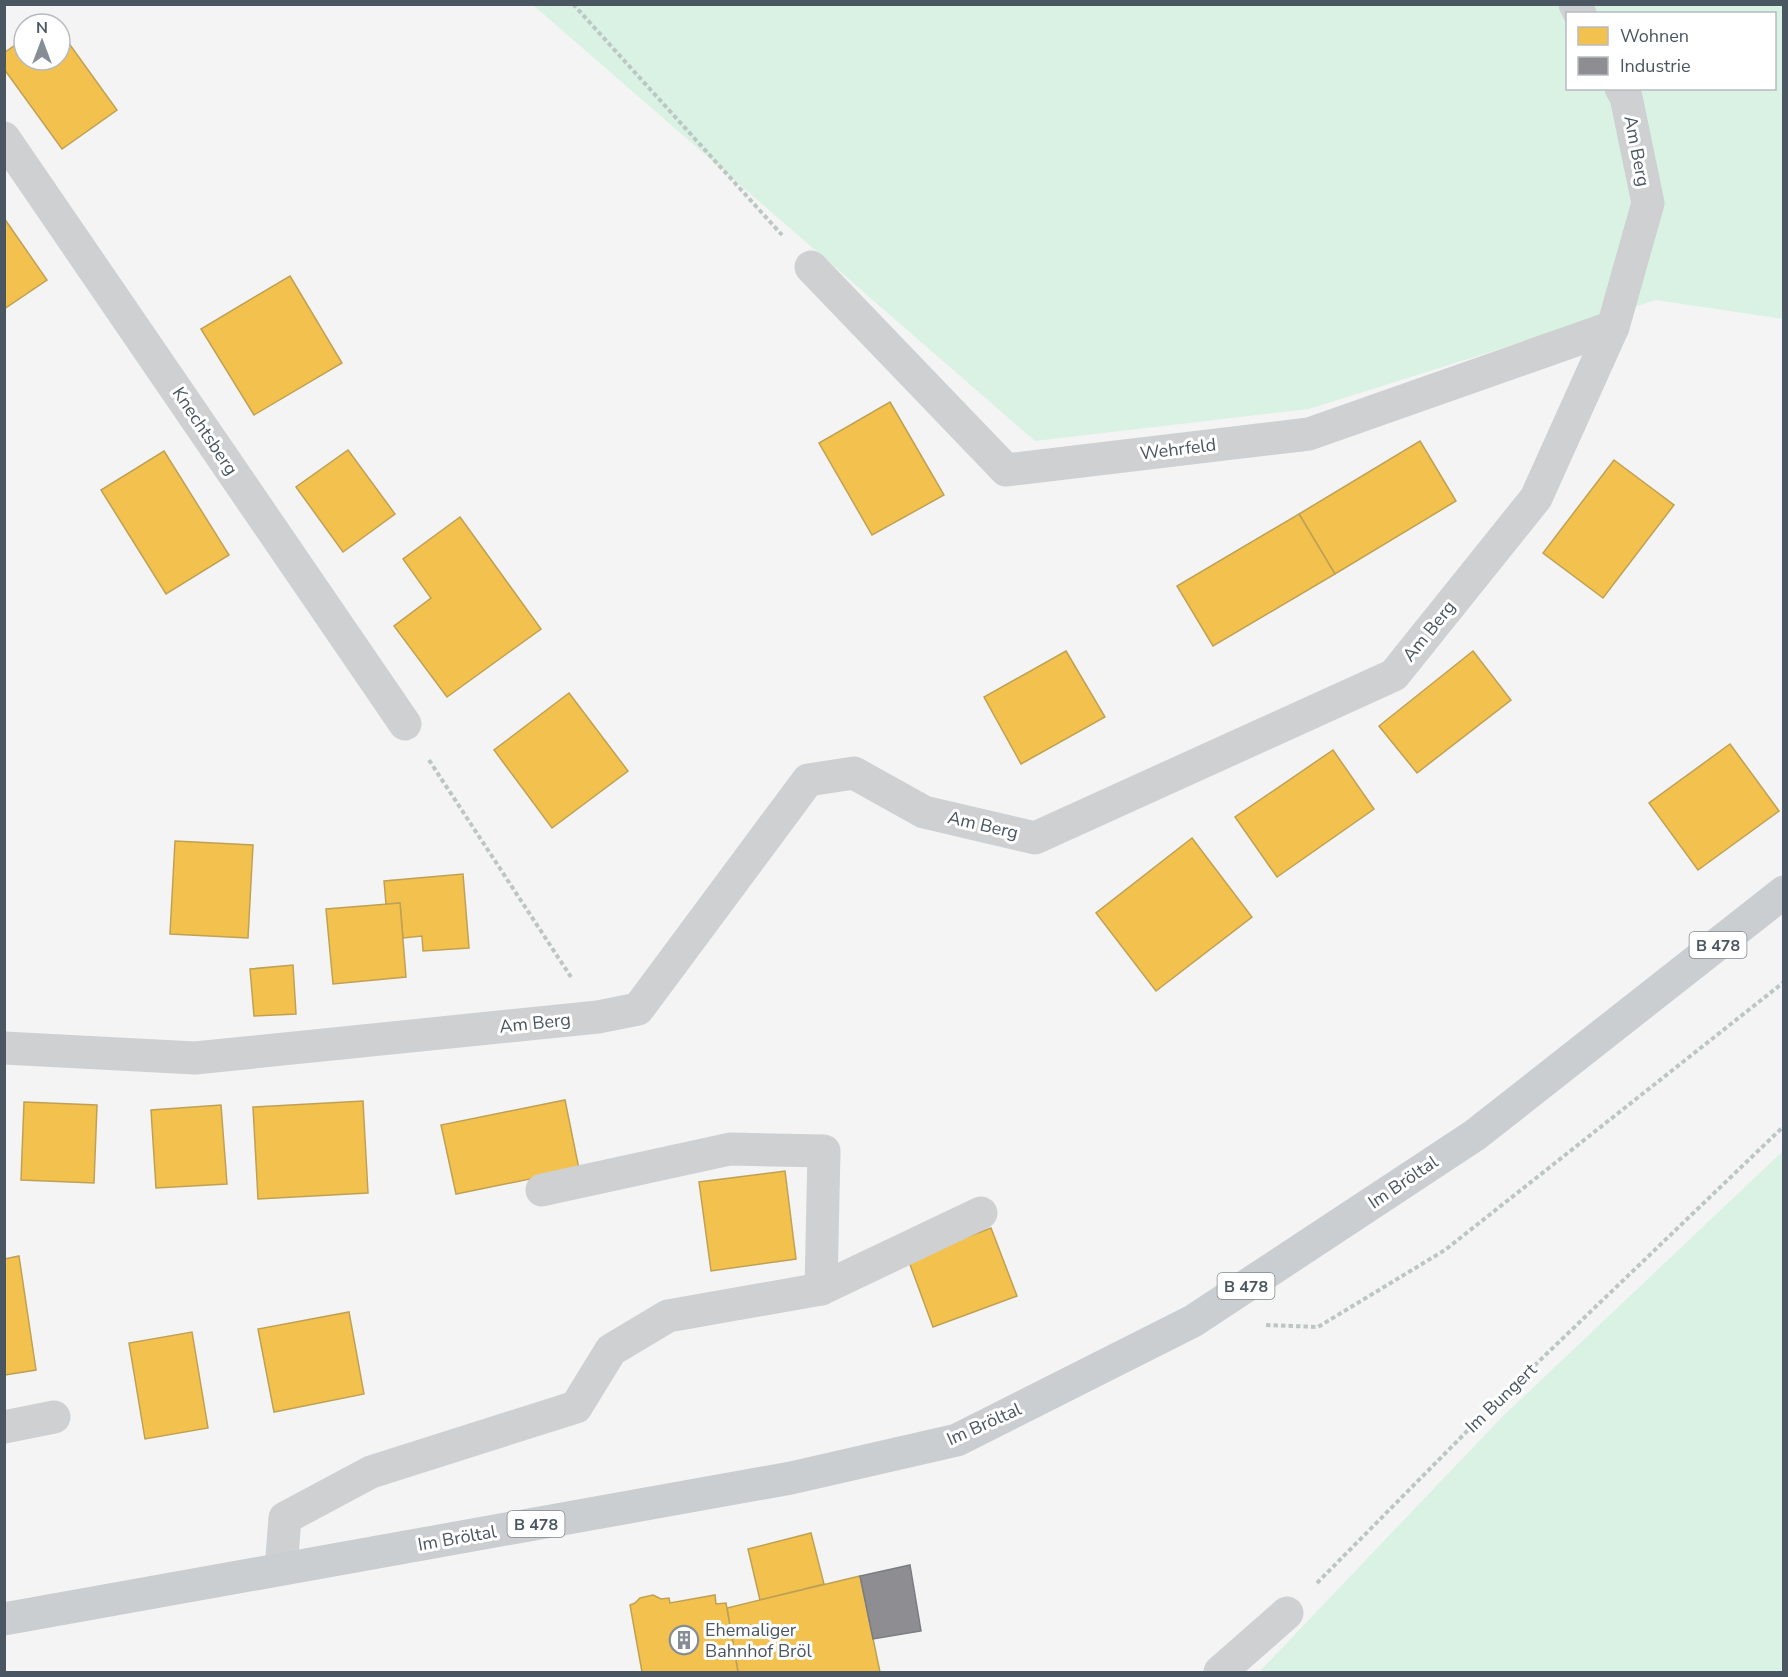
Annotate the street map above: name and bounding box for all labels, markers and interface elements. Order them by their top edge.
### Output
north arrow [12,12,72,72]
legend [1566,12,1776,90]
text: N [36,17,48,39]
text: Wohnen [1620,24,1689,48]
text: Industrie [1620,54,1691,78]
street label: Am Berg [1618,113,1656,189]
street label: Knechtsberg [167,382,243,480]
street label: Wehrfeld [1139,432,1217,466]
street label: Am Berg [1397,596,1461,666]
street label: Am Berg [945,805,1021,845]
road number: B 478 [1690,932,1746,958]
street label: Am Berg [498,1007,572,1039]
street label: Im Bröltal [1363,1149,1443,1214]
road number: B 478 [1218,1273,1274,1299]
street label: Im Bungert [1460,1357,1542,1438]
street label: Im Bröltal [943,1397,1026,1451]
road number: B 478 [508,1511,564,1537]
street label: Im Bröltal [416,1519,499,1557]
place label: Ehemaliger Bahnhof Bröl [705,1618,812,1663]
building icon: Ehemaliger Bahnhof Bröl [668,1624,700,1656]

